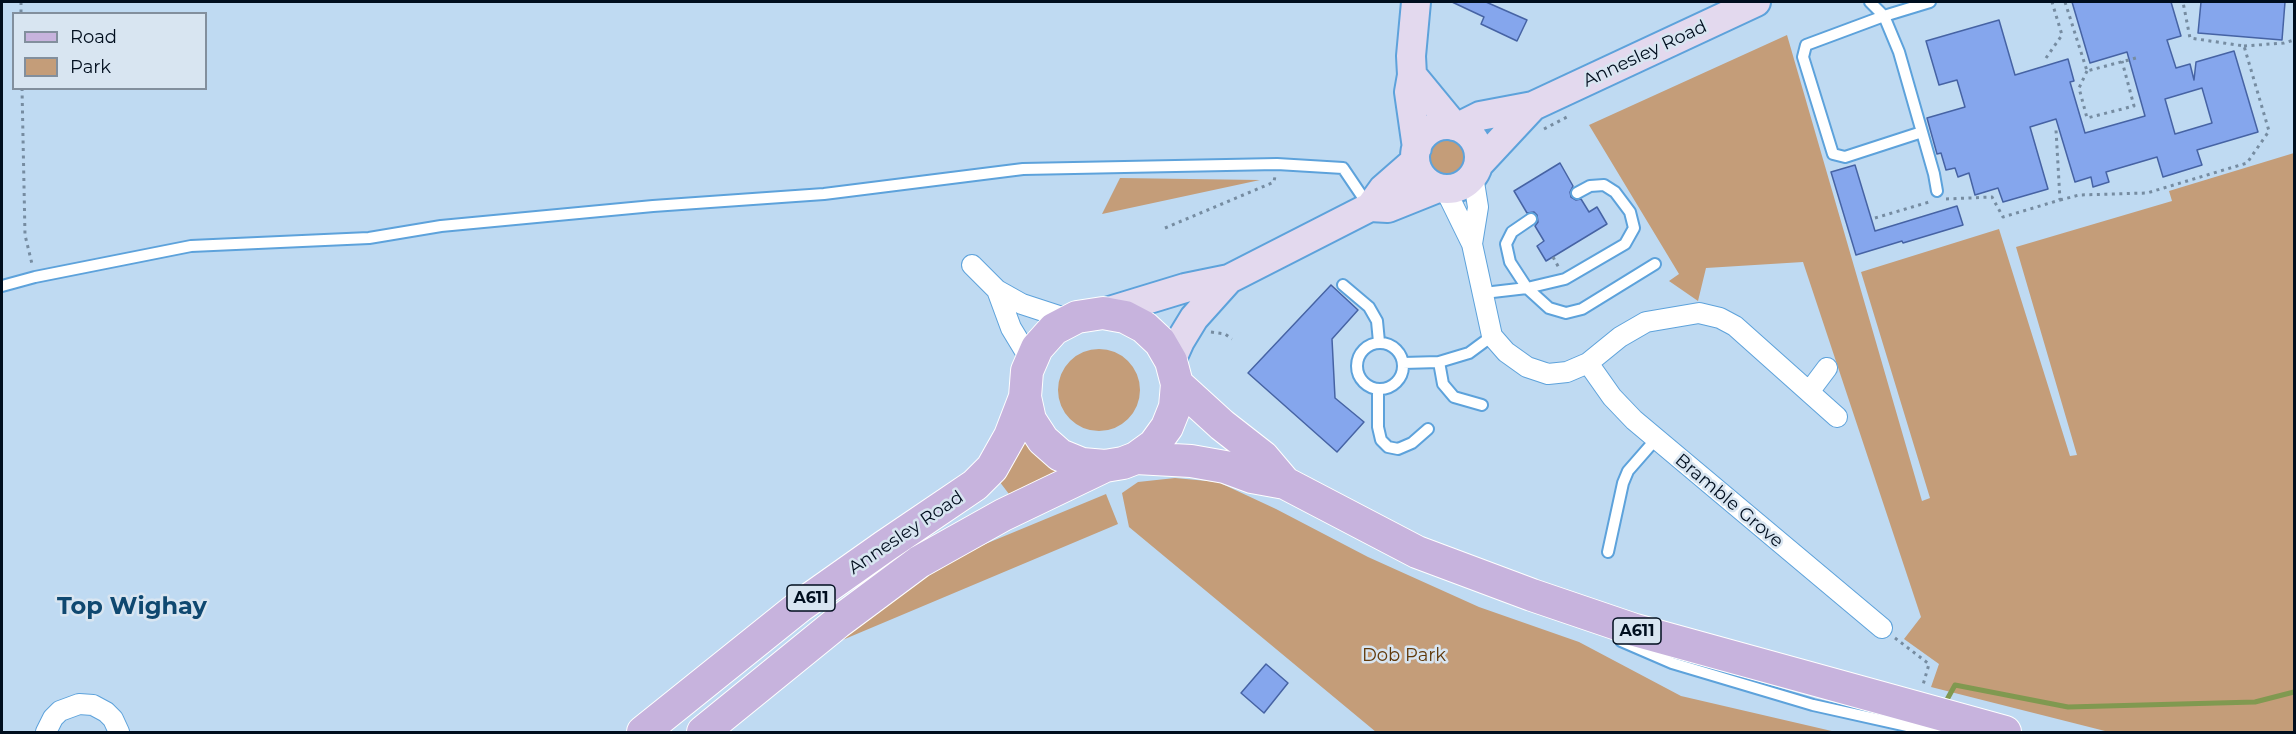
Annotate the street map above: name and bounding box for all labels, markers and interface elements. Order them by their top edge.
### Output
legend [12,12,207,90]
street label: Annesley Road [1580,16,1710,92]
text: Road [70,26,117,48]
text: Park [70,56,111,78]
street label: Bramble Grove [1670,449,1788,553]
street label: Annesley Road [844,487,968,579]
road number: A611 [787,585,835,611]
district label: Top Wighay [57,593,207,621]
road number: A611 [1613,618,1661,644]
park label: Dob Park [1362,645,1446,667]

